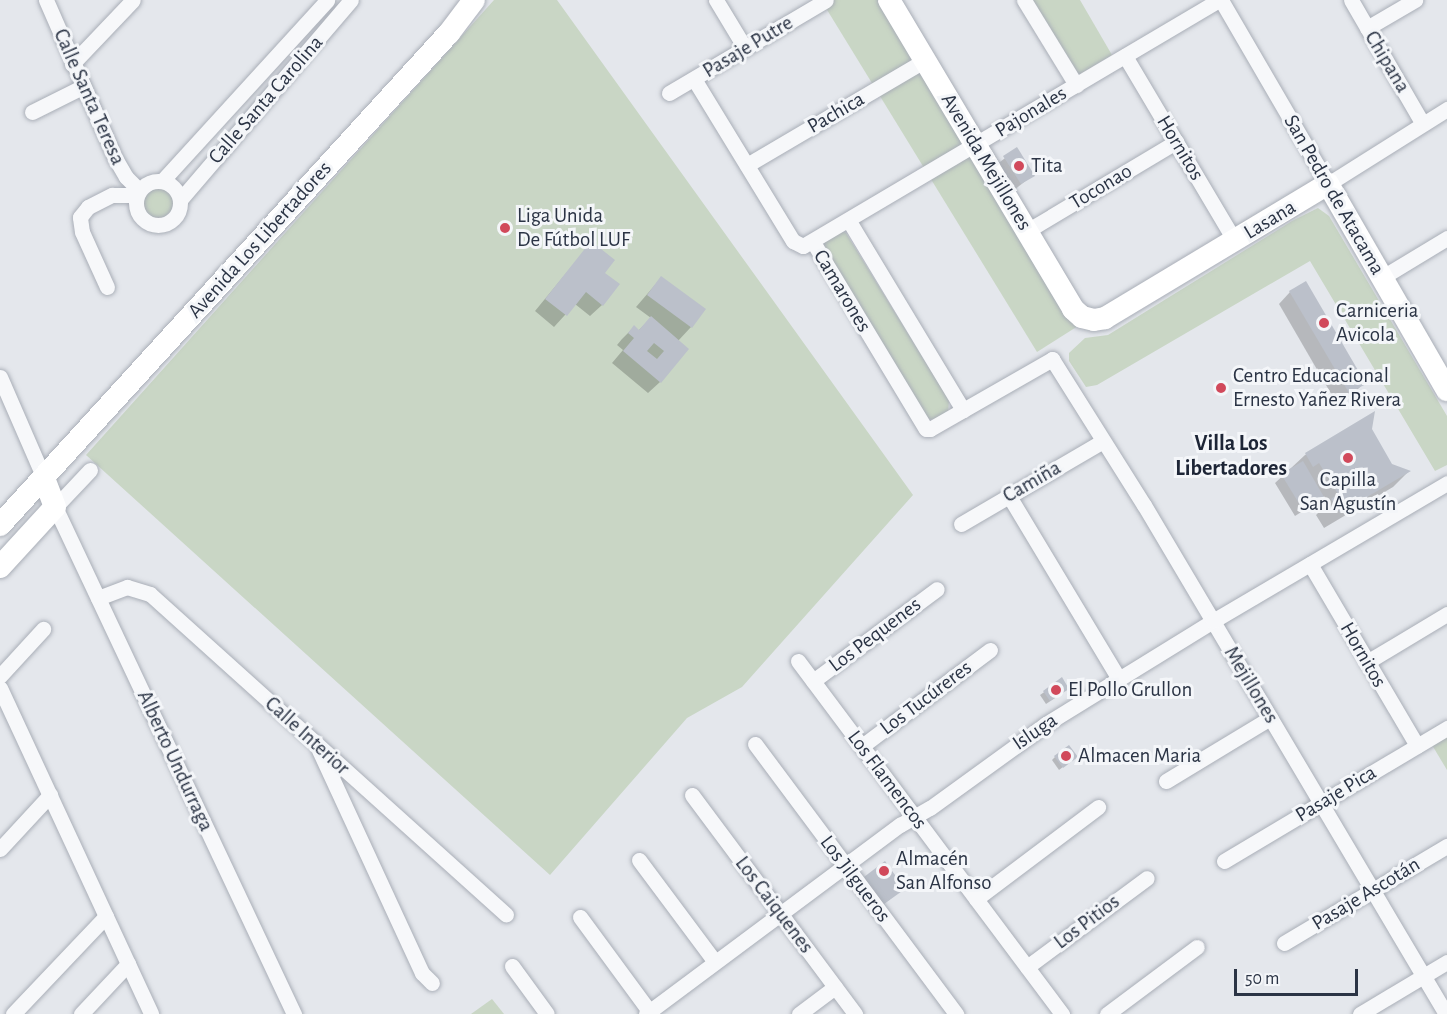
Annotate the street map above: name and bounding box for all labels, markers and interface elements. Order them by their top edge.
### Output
street label: Pasaje Putre [698,10,798,84]
street label: Calle Santa Teresa [48,25,130,169]
street label: Chipana [1359,27,1415,97]
street label: Calle Santa Carolina [203,31,329,169]
street label: Pajonales [991,81,1071,143]
street label: Pachica [803,87,869,139]
street label: Avenida Mejillones [935,89,1037,235]
street label: Hornitos [1151,111,1209,185]
street label: San Pedro de Atacama [1278,111,1390,279]
place label: Tita [1031,153,1063,179]
street label: Avenida Los Libertadores [183,156,337,324]
marker: Tita [1012,159,1026,173]
street label: Toconao [1065,159,1137,215]
street label: Lasana [1239,195,1301,245]
place label: Liga Unida De Fútbol LUF [517,203,630,253]
marker: Liga Unida De Fútbol LUF [498,221,512,235]
street label: Camarones [808,245,876,337]
place label: Carniceria Avicola [1336,298,1418,348]
marker: Carniceria Avicola [1317,316,1331,330]
place label: Centro Educacional Ernesto Yañez Rivera [1233,363,1401,413]
marker: Centro Educacional Ernesto Yañez Rivera [1214,381,1228,395]
district label: Villa Los Libertadores [1175,430,1287,482]
marker: Capilla San Agustín [1341,451,1355,465]
street label: Camiña [998,455,1066,509]
place label: Capilla San Agustín [1300,467,1396,517]
street label: Los Pequenes [824,592,926,678]
street label: Hornitos [1334,618,1392,692]
street label: Mejillones [1218,642,1284,728]
street label: Los Tucúreres [875,655,977,741]
place label: El Pollo Grullon [1068,677,1192,703]
marker: El Pollo Grullon [1049,683,1063,697]
street label: Alberto Undurraga [131,687,219,835]
street label: Calle Interior [259,691,355,781]
street label: Isluga [1008,708,1062,756]
street label: Los Flamencos [842,726,932,834]
place label: Almacen Maria [1078,743,1201,769]
marker: Almacen Maria [1059,749,1073,763]
street label: Pasaje Pica [1291,760,1381,828]
street label: Los Jilgueros [814,831,896,927]
place label: Almacén San Alfonso [896,846,992,896]
street label: Los Caiquenes [729,851,819,959]
street label: Pasaje Ascotán [1307,852,1425,936]
marker: Almacén San Alfonso [877,864,891,878]
street label: Los Pitios [1049,889,1125,955]
scale bar [1237,957,1362,995]
text: 50 m [1245,970,1279,988]

